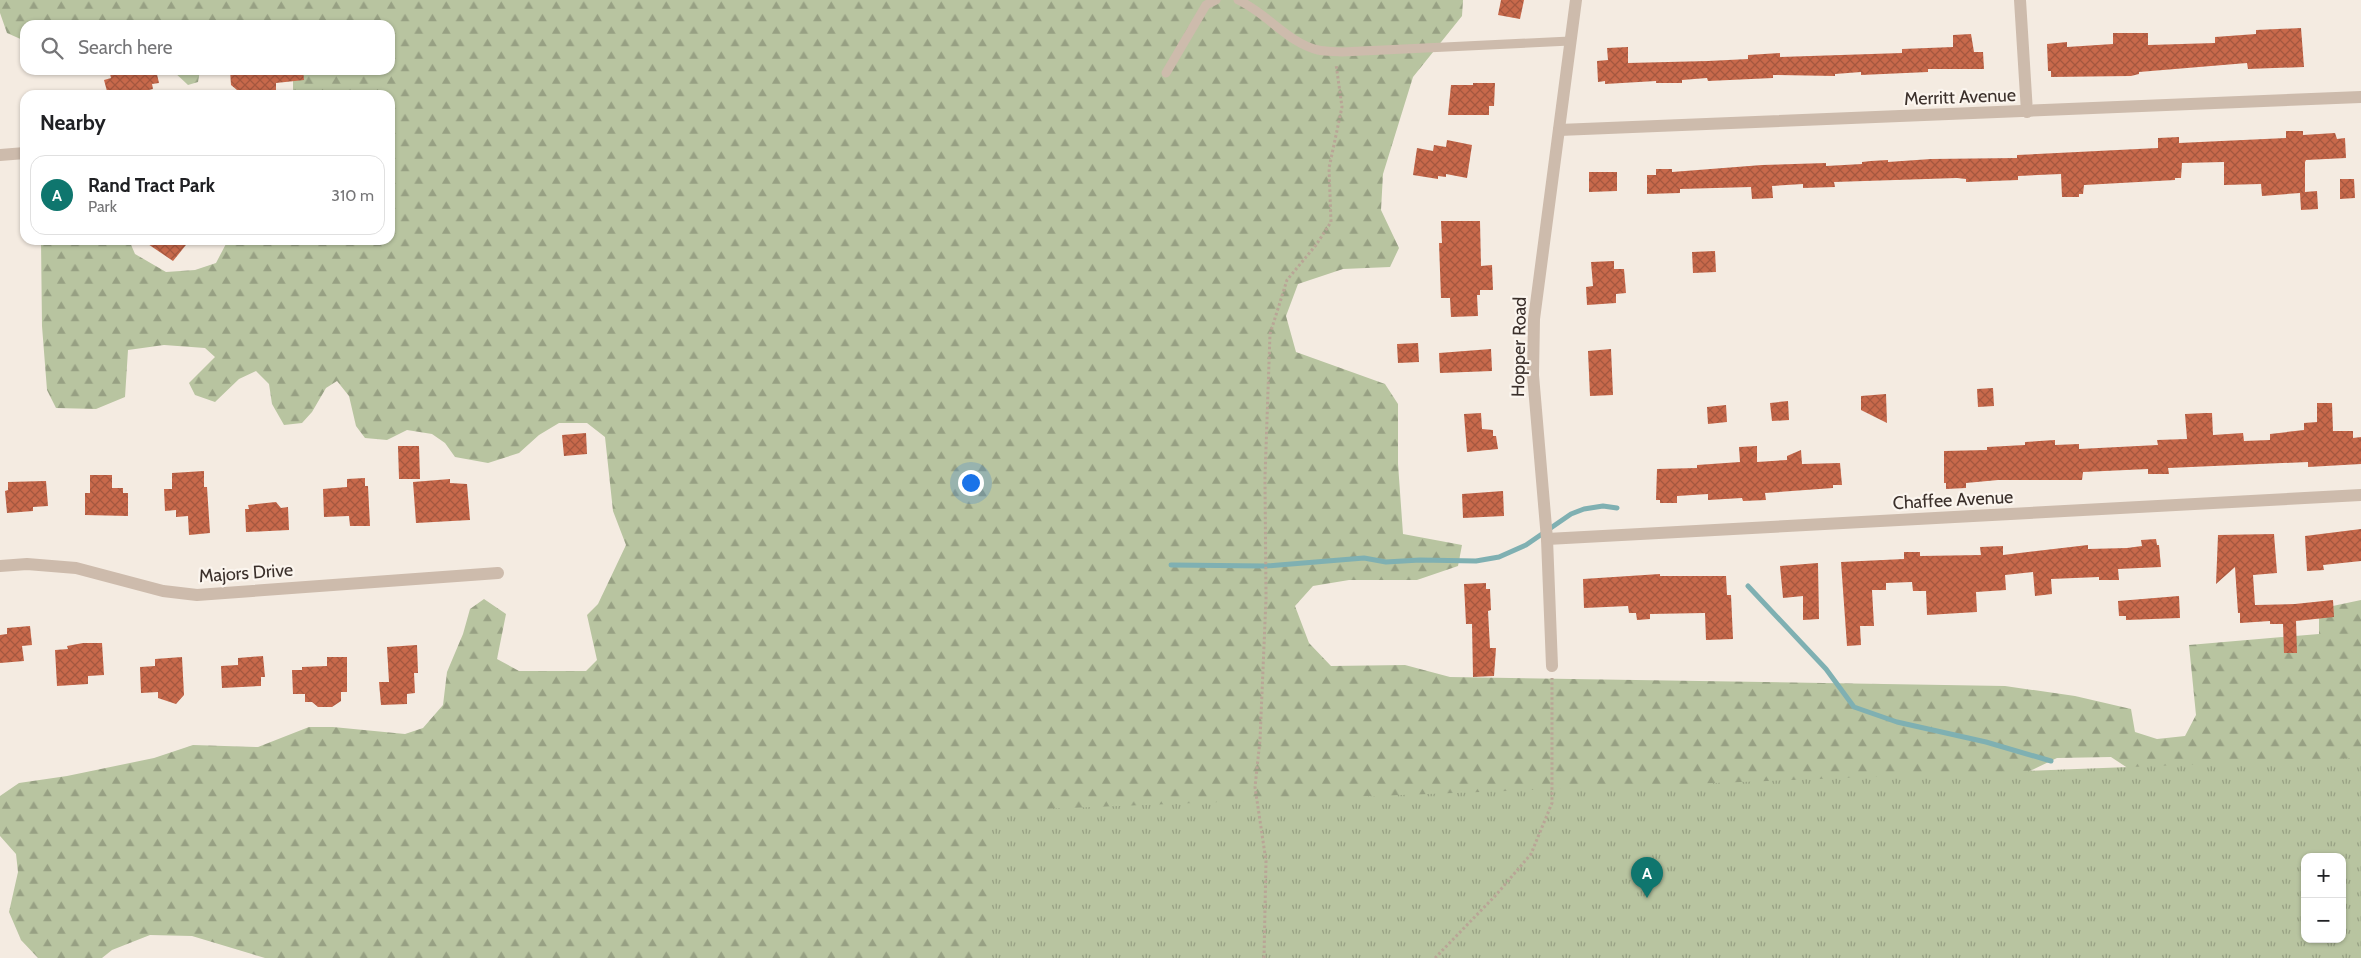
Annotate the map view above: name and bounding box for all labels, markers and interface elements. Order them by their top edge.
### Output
search box [20,20,395,75]
icon: search [38,34,66,62]
text: Search here [78,36,172,59]
street label: Merritt Avenue [1904,84,2016,110]
text: Nearby [40,110,106,135]
text: Rand Tract Park [88,174,215,197]
text: A [52,186,62,205]
text: 310 m [331,186,374,205]
text: Park [88,197,117,216]
street label: Hopper Road [1507,297,1531,397]
your location [958,470,984,496]
street label: Chaffee Avenue [1892,486,2014,514]
street label: Majors Drive [198,559,294,587]
map controls [2301,853,2346,943]
button: + [2301,853,2346,898]
pin: A [1631,857,1663,898]
button: − [2301,898,2346,943]

